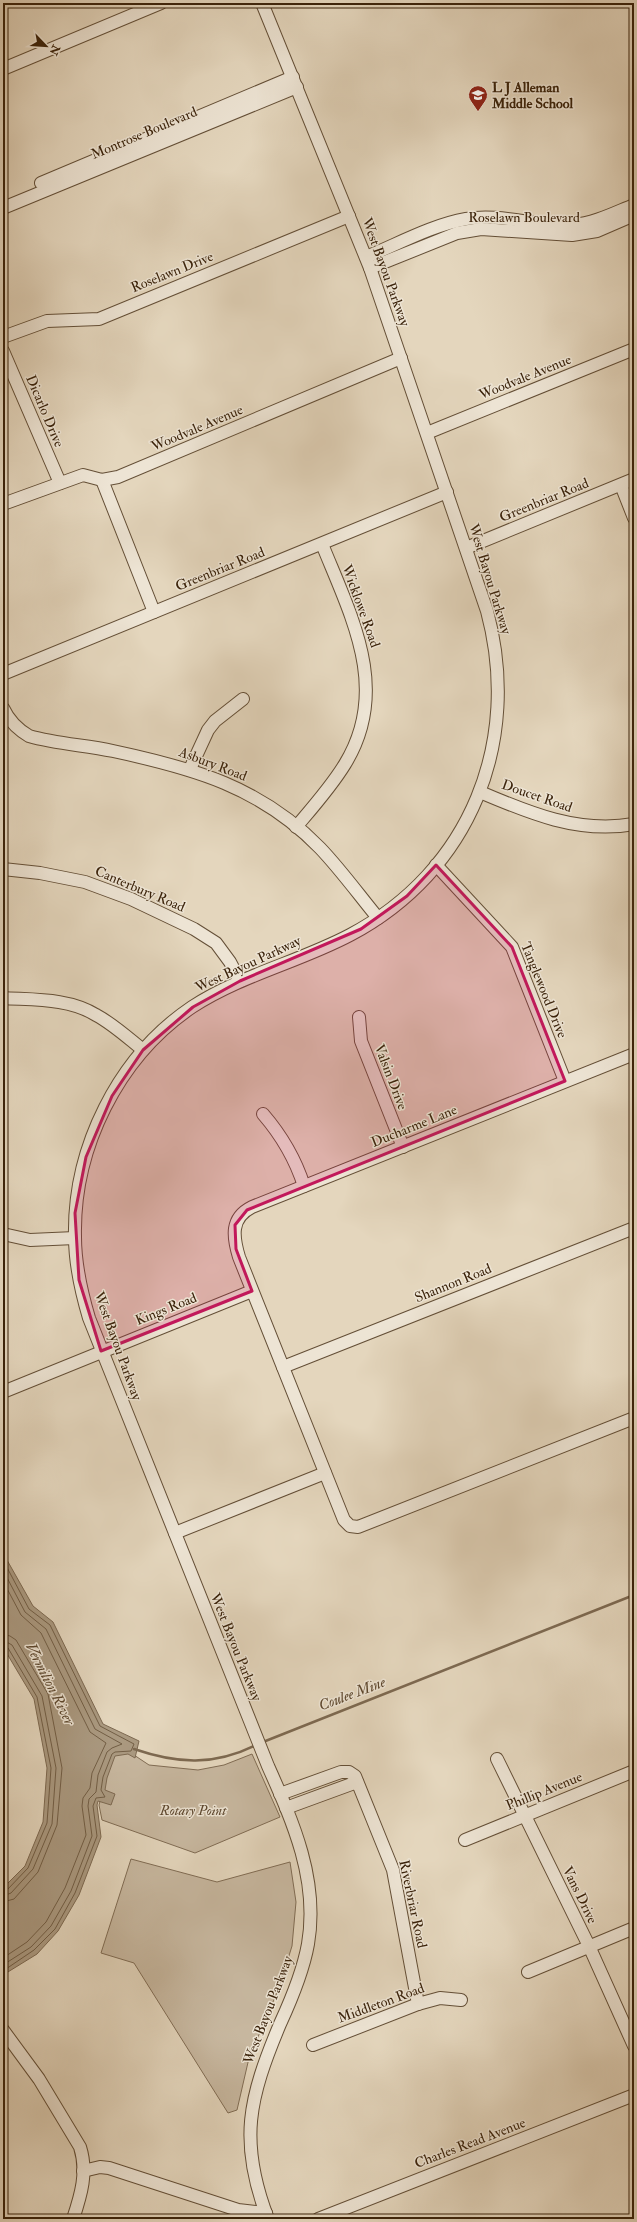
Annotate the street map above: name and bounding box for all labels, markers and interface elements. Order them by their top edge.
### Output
north arrow [26,26,66,66]
text: N [46,42,63,58]
place label: L J Alleman Middle School [491,79,573,112]
school or university icon: L J Alleman Middle School [467,84,489,112]
street label: Montrose Boulevard [88,103,200,163]
street label: Roselawn Boulevard [468,209,580,226]
street label: West Bayou Parkway [357,214,414,330]
street label: Roselawn Drive [128,248,216,296]
street label: Woodvale Avenue [475,351,574,404]
street label: Dicarlo Drive [22,372,68,450]
street label: Woodvale Avenue [148,401,246,455]
street label: Greenbriar Road [497,474,591,526]
street label: West Bayou Parkway [464,521,515,637]
street label: Greenbriar Road [173,543,267,595]
street label: Wicklowe Road [338,561,384,650]
street label: Asbury Road [175,743,249,786]
street label: Doucet Road [499,776,575,816]
street label: Canterbury Road [92,862,188,917]
street label: West Bayou Parkway [192,932,305,997]
street label: Tanglewood Drive [517,940,571,1041]
street label: Valsin Drive [371,1042,411,1112]
street label: Ducharme Lane [369,1101,460,1151]
street label: Shannon Road [412,1260,494,1306]
street label: West Bayou Parkway [89,1288,146,1404]
street label: Kings Road [133,1289,199,1329]
street label: West Bayou Parkway [205,1590,266,1704]
water label: Vermilion River [21,1640,80,1730]
water label: Coulee Mine [316,1672,389,1715]
street label: Phillip Avenue [503,1768,585,1815]
park label: Rotary Point [159,1802,227,1819]
street label: Riverbriar Road [395,1858,431,1950]
street label: Vans Drive [559,1864,601,1926]
street label: West Bayou Parkway [239,1953,298,2068]
street label: Middleton Road [335,1979,427,2027]
street label: Charles Read Avenue [412,2114,528,2172]

